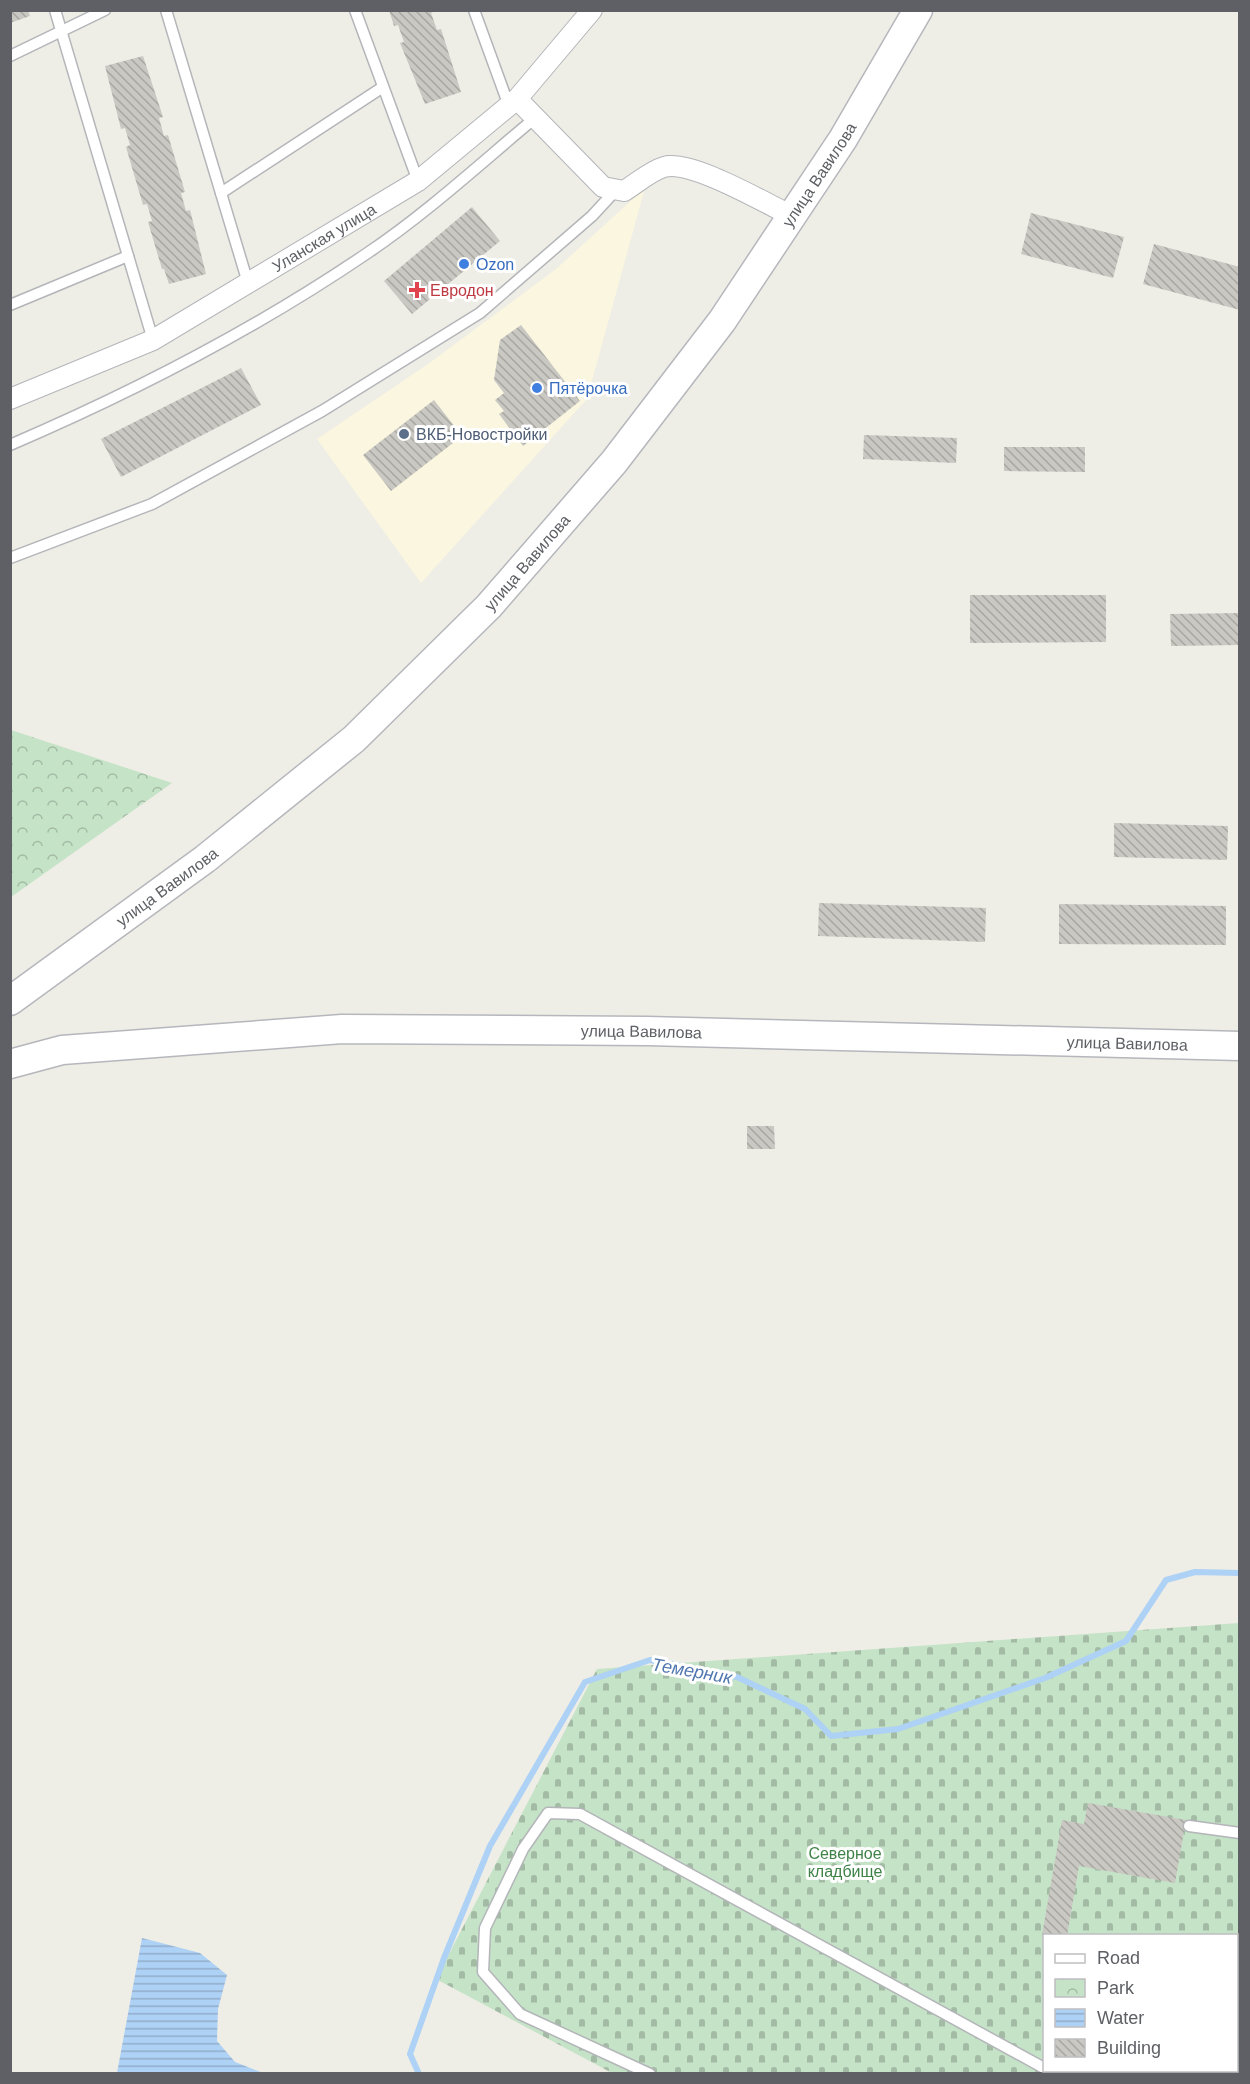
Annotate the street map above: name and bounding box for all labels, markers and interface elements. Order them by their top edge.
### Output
street label: улица Вавилова [779,119,859,230]
street label: Уланская улица [269,200,379,275]
place label: Ozon [476,256,514,273]
marker: Ozon [457,257,471,271]
marker: Евродон [408,281,426,299]
place label: Евродон [430,282,494,299]
place label: Пятёрочка [549,380,628,397]
marker: Пятёрочка [530,381,544,395]
place label: ВКБ-Новостройки [416,426,548,443]
marker: ВКБ-Новостройки [397,427,411,441]
street label: улица Вавилова [481,511,573,614]
street label: улица Вавилова [113,844,221,929]
street label: улица Вавилова [581,1022,702,1041]
street label: улица Вавилова [1066,1033,1188,1053]
water label: Темерник [650,1654,735,1688]
park label: Северное кладбище [808,1845,882,1880]
legend [1043,1934,1238,2072]
text: Road [1097,1948,1140,1968]
text: Park [1097,1978,1135,1998]
text: Water [1097,2008,1144,2028]
text: Building [1097,2038,1161,2058]

